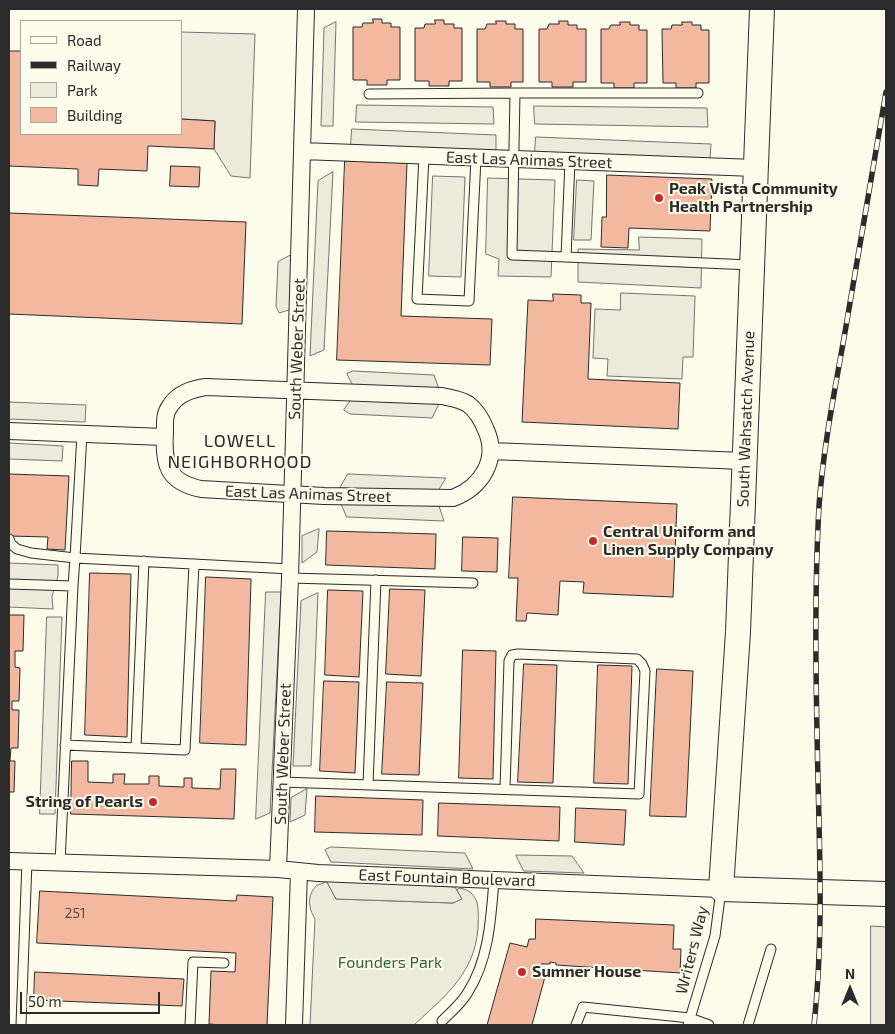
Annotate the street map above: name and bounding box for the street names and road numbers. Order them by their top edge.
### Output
street label: East Las Animas Street [446,148,612,172]
street label: South Weber Street [285,278,309,420]
street label: South Wahsatch Avenue [733,330,759,508]
street label: East Las Animas Street [225,482,391,506]
street label: South Weber Street [271,683,295,825]
street label: East Fountain Boulevard [358,865,536,891]
street label: Writers Way [672,904,712,996]

